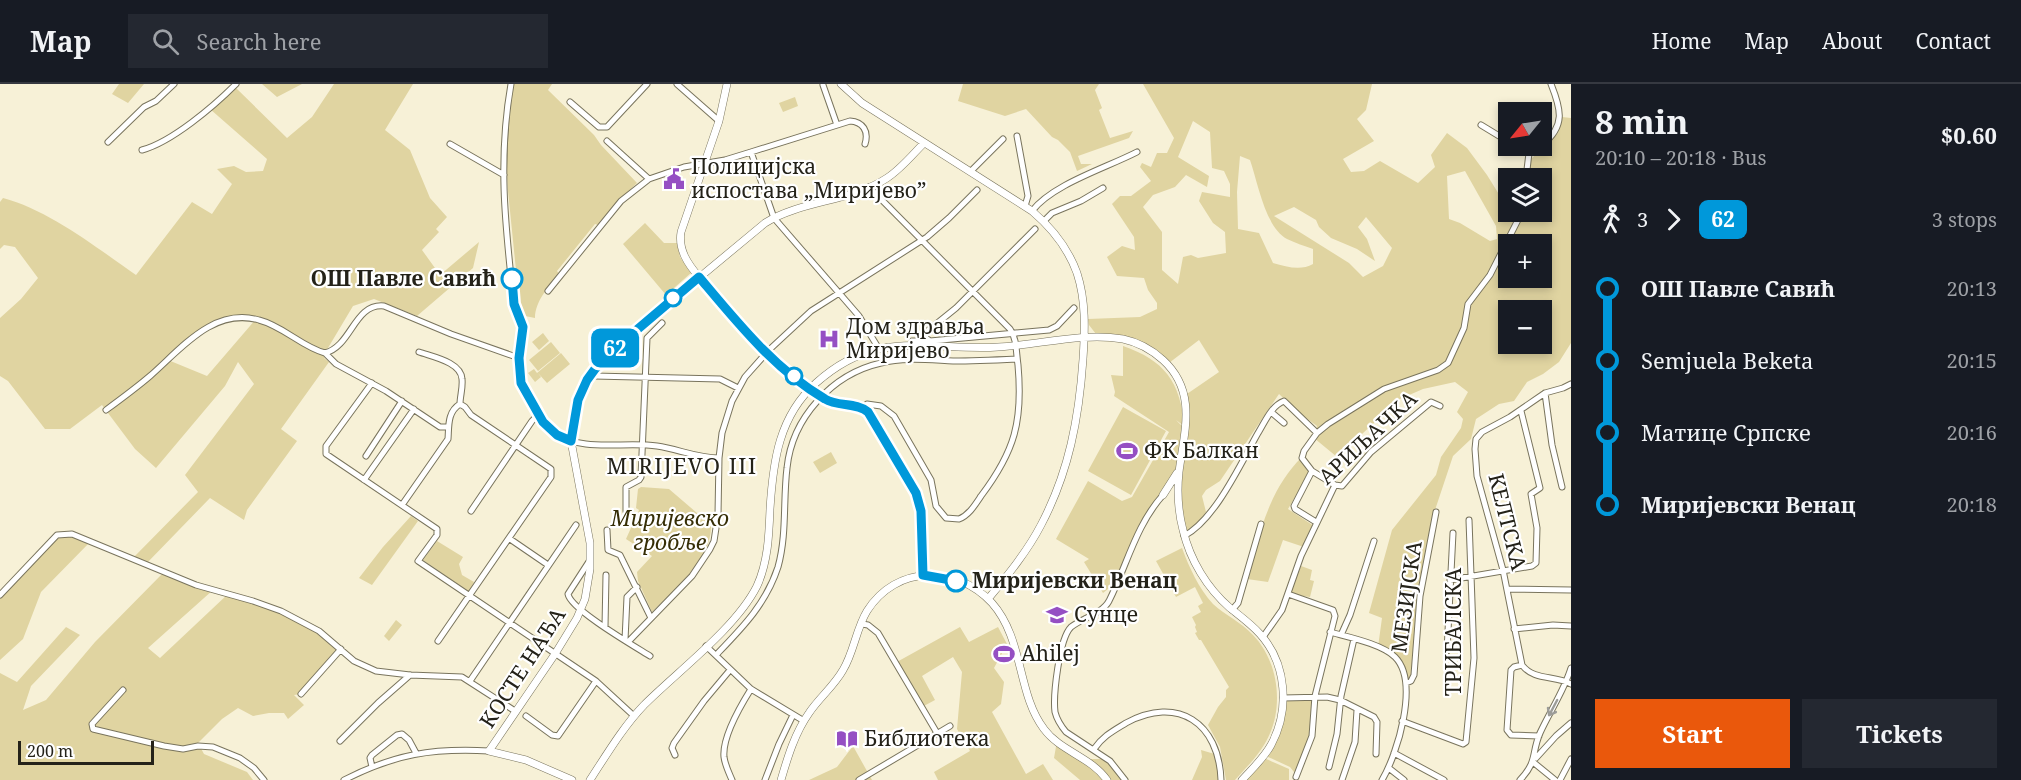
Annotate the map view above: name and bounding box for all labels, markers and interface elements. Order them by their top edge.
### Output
search box [128,14,548,68]
text: Map [30,22,92,60]
icon: search [149,25,182,58]
text: Search here [197,26,321,56]
text: Home [1652,27,1712,55]
text: Map [1745,27,1789,55]
text: About [1822,27,1883,55]
text: Contact [1916,27,1991,55]
text: 8 min [1595,99,1688,144]
north arrow [1498,102,1552,156]
map controls [1498,102,1552,354]
text: $0.60 [1941,120,1997,150]
text: 20:10 – 20:18 · Bus [1595,144,1766,171]
place label: Полицијска испостава „Миријево” [691,152,926,204]
public building icon: Полицијска испостава „Миријево” [662,167,686,191]
button: layers [1498,168,1552,222]
icon: walk [1595,203,1628,236]
icon: forward [1657,203,1690,236]
text: 62 [1711,205,1735,233]
text: 3 [1637,206,1648,233]
text: 3 stops [1932,206,1997,233]
button: + [1498,234,1552,288]
place label: ОШ Павле Савић [311,264,496,292]
marker: ОШ Павле Савић [501,268,523,290]
text: ОШ Павле Савић [1641,273,1835,303]
text: 20:13 [1947,275,1997,302]
unlabelled marker [664,289,682,307]
button: − [1498,300,1552,354]
place label: Дом здравља Миријево [846,312,985,364]
hospital icon: Дом здравља Миријево [817,327,841,351]
line badge: 62 [588,328,642,368]
text: 62 [603,334,627,362]
text: Semjuela Beketa [1641,345,1813,375]
text: 20:15 [1947,347,1997,374]
unlabelled marker [785,367,803,385]
street label: АРИЉАЧКА [1312,384,1423,490]
text: Матице Српске [1641,417,1811,447]
text: 20:16 [1947,419,1997,446]
place label: ФК Балкан [1144,436,1259,464]
sports icon: ФК Балкан [1115,439,1139,463]
district label: MIRIJEVO III [606,450,758,480]
street label: КЕЛТСКА [1482,470,1534,573]
text: Миријевски Венац [1641,489,1855,519]
text: 20:18 [1947,491,1997,518]
park label: Миријевско гробље [610,504,729,556]
street label: МЕЗИЈСКА [1384,539,1428,655]
place label: Миријевски Венац [972,566,1177,594]
street label: ТРИБАЛСКА [1439,567,1467,696]
marker: Миријевски Венац [945,570,967,592]
place label: Сунце [1074,600,1138,628]
street label: КОСТЕ НАЂА [473,602,572,733]
school or university icon: Сунце [1045,603,1069,627]
place label: Ahilej [1021,639,1080,667]
sports icon: Ahilej [992,642,1016,666]
one-way arrow [1546,699,1558,717]
button: Start [1595,699,1790,768]
button: Tickets [1802,699,1997,768]
place label: Библиотека [864,724,990,752]
library icon: Библиотека [835,727,859,751]
scale bar [18,738,154,766]
text: 200 m [27,740,73,762]

